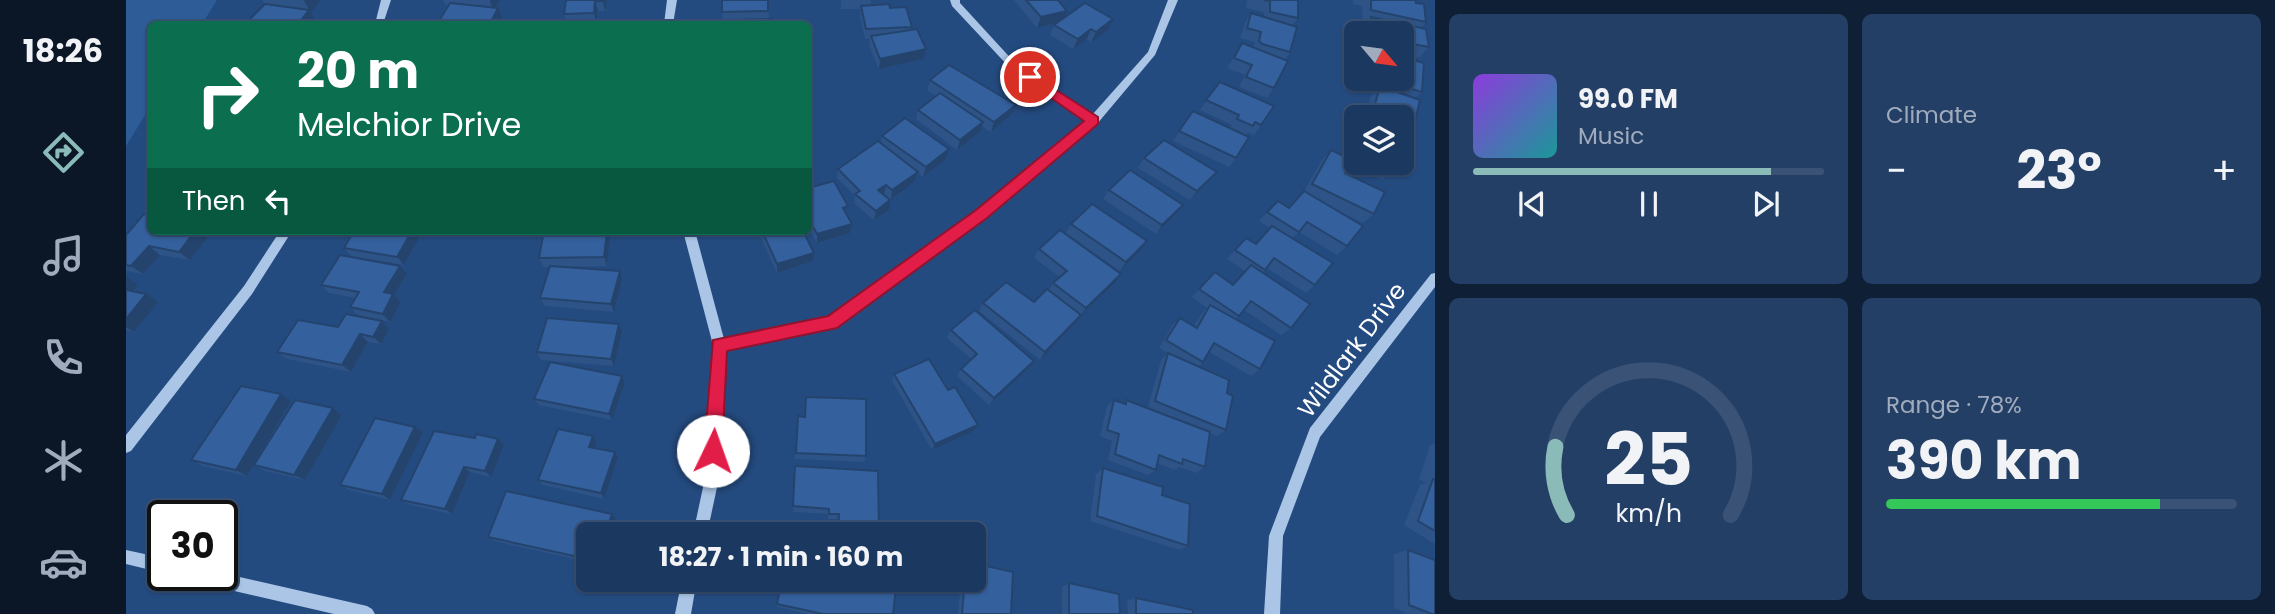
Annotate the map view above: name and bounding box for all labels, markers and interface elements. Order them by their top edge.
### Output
north arrow [1344,21,1414,91]
map controls [1344,21,1414,175]
text: 18:26 [23,28,103,73]
text: 20 m [297,37,419,105]
pin [1000,47,1060,107]
icon: right [182,49,273,140]
icon: arrive [1011,58,1049,96]
text: 99.0 FM [1578,81,1678,117]
text: Climate [1886,99,1977,131]
text: Melchior Drive [297,102,521,147]
button: layers [1344,105,1414,175]
text: Music [1578,120,1644,152]
icon: directions [39,128,88,177]
text: 23° [2016,134,2102,207]
text: − [1886,144,1907,197]
text: + [2211,144,2237,197]
icon: left [259,182,297,220]
text: Then [182,183,245,219]
icon: previous [1513,185,1551,223]
icon: pause [1630,185,1668,223]
icon: next [1747,185,1785,223]
icon: music [39,231,88,280]
street label: Wildlark Drive [1290,275,1413,424]
icon: phone [39,333,88,382]
text: Range · 78% [1886,389,2022,421]
text: 25 [1604,409,1693,510]
position arrow [676,414,750,488]
text: 390 km [1886,424,2082,497]
icon: climate [39,436,88,485]
text: km/h [1615,496,1682,531]
speed limit sign: 30 [147,500,238,591]
icon: car [39,538,88,587]
text: 18:27 · 1 min · 160 m [659,539,903,575]

